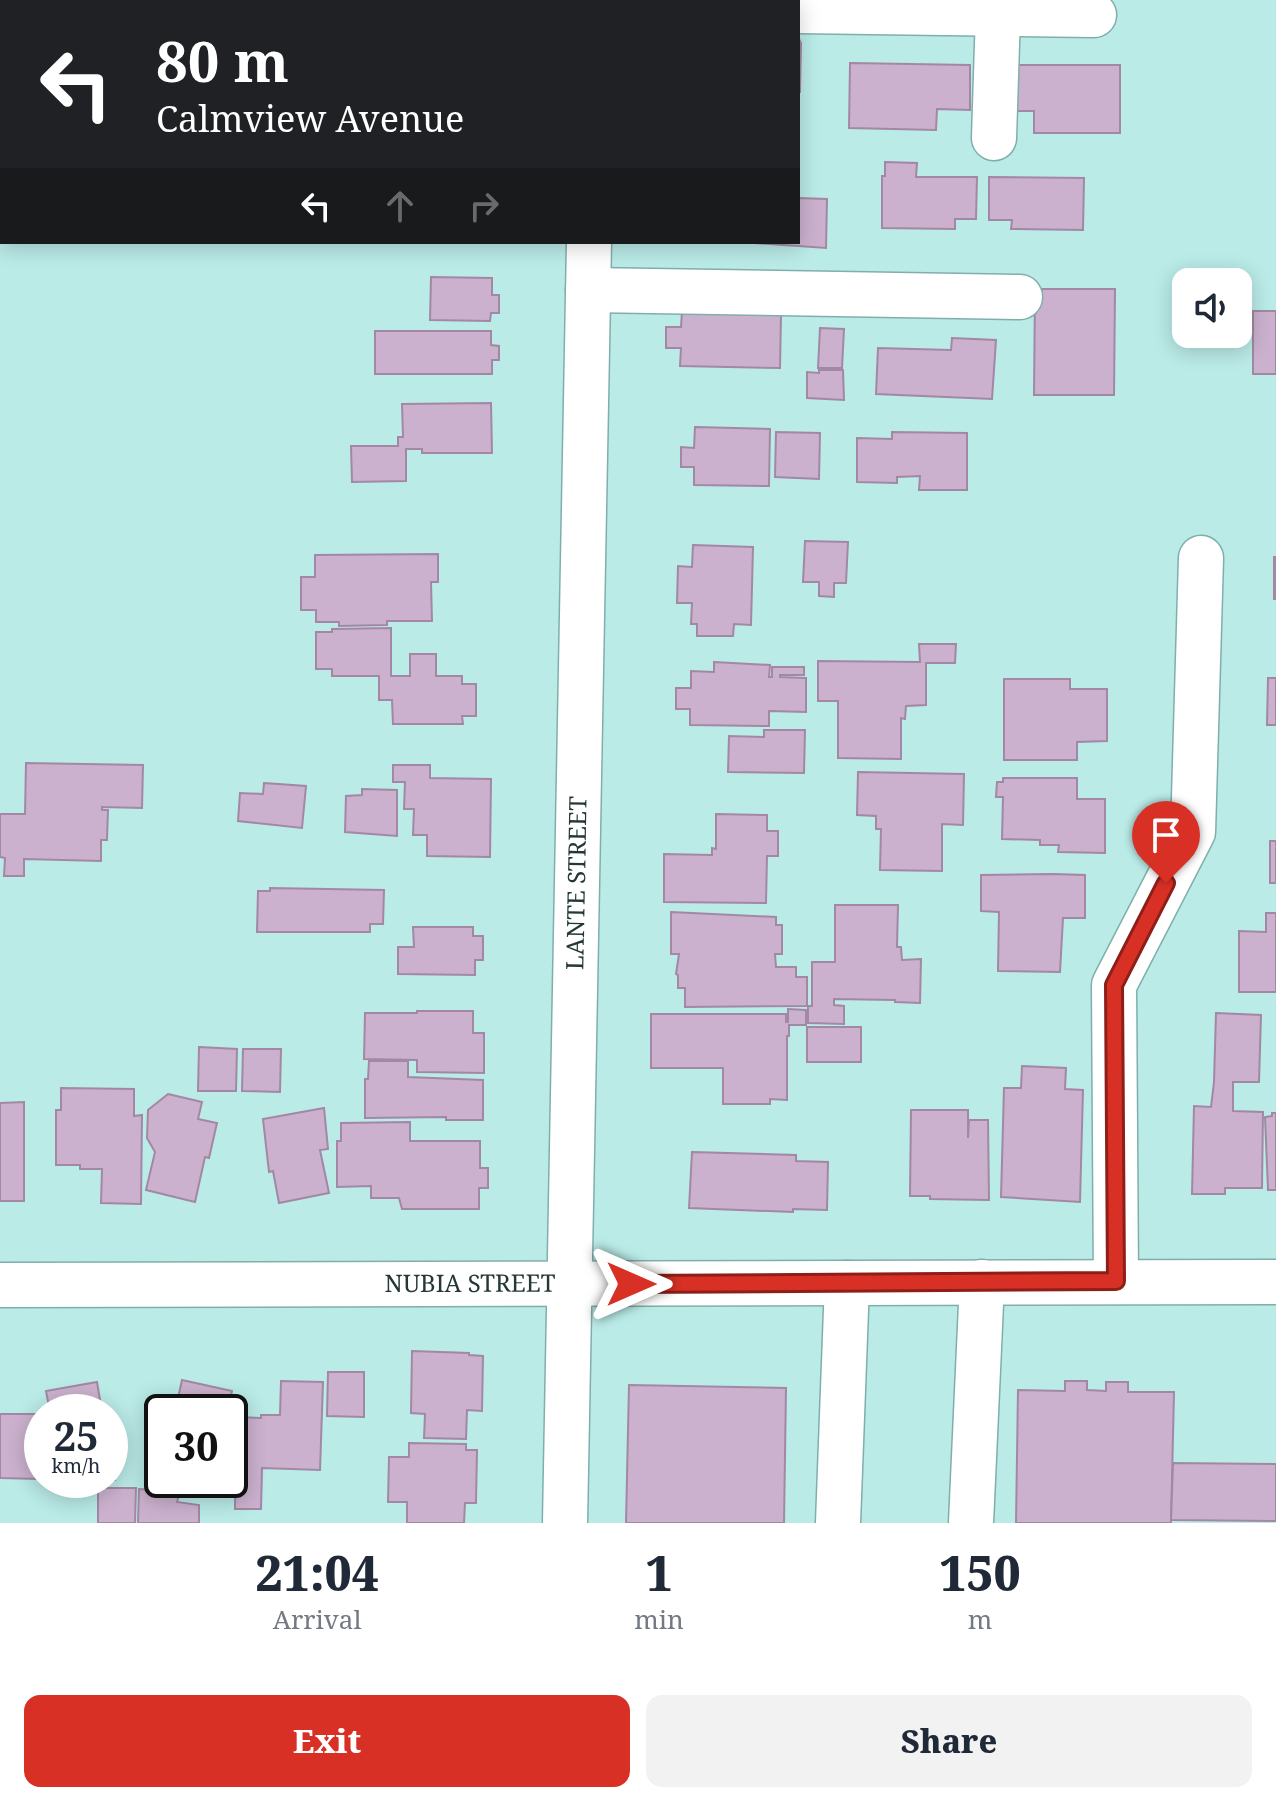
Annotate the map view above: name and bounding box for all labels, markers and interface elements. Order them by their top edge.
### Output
text: 80 m [156,22,289,98]
icon: left [24,32,128,136]
text: Calmview Avenue [156,94,464,143]
icon: left [294,184,338,228]
icon: ahead [378,184,422,228]
icon: right [462,184,506,228]
map controls [1172,268,1252,348]
button: sound [1172,268,1252,348]
street label: LANTE STREET [557,796,594,970]
pin [1132,801,1200,883]
icon: arrive [1144,813,1188,857]
position arrow [589,1242,673,1326]
street label: NUBIA STREET [385,1266,556,1299]
speed limit sign: 30 [144,1394,248,1498]
text: 25 [53,1408,99,1463]
text: km/h [51,1452,101,1479]
text: 21:04 [255,1540,379,1605]
text: 1 [645,1540,673,1605]
text: 150 [939,1540,1021,1605]
text: Arrival [273,1601,362,1637]
text: min [634,1601,684,1637]
text: m [968,1601,992,1637]
button: Exit [24,1695,630,1787]
button: Share [646,1695,1252,1787]

